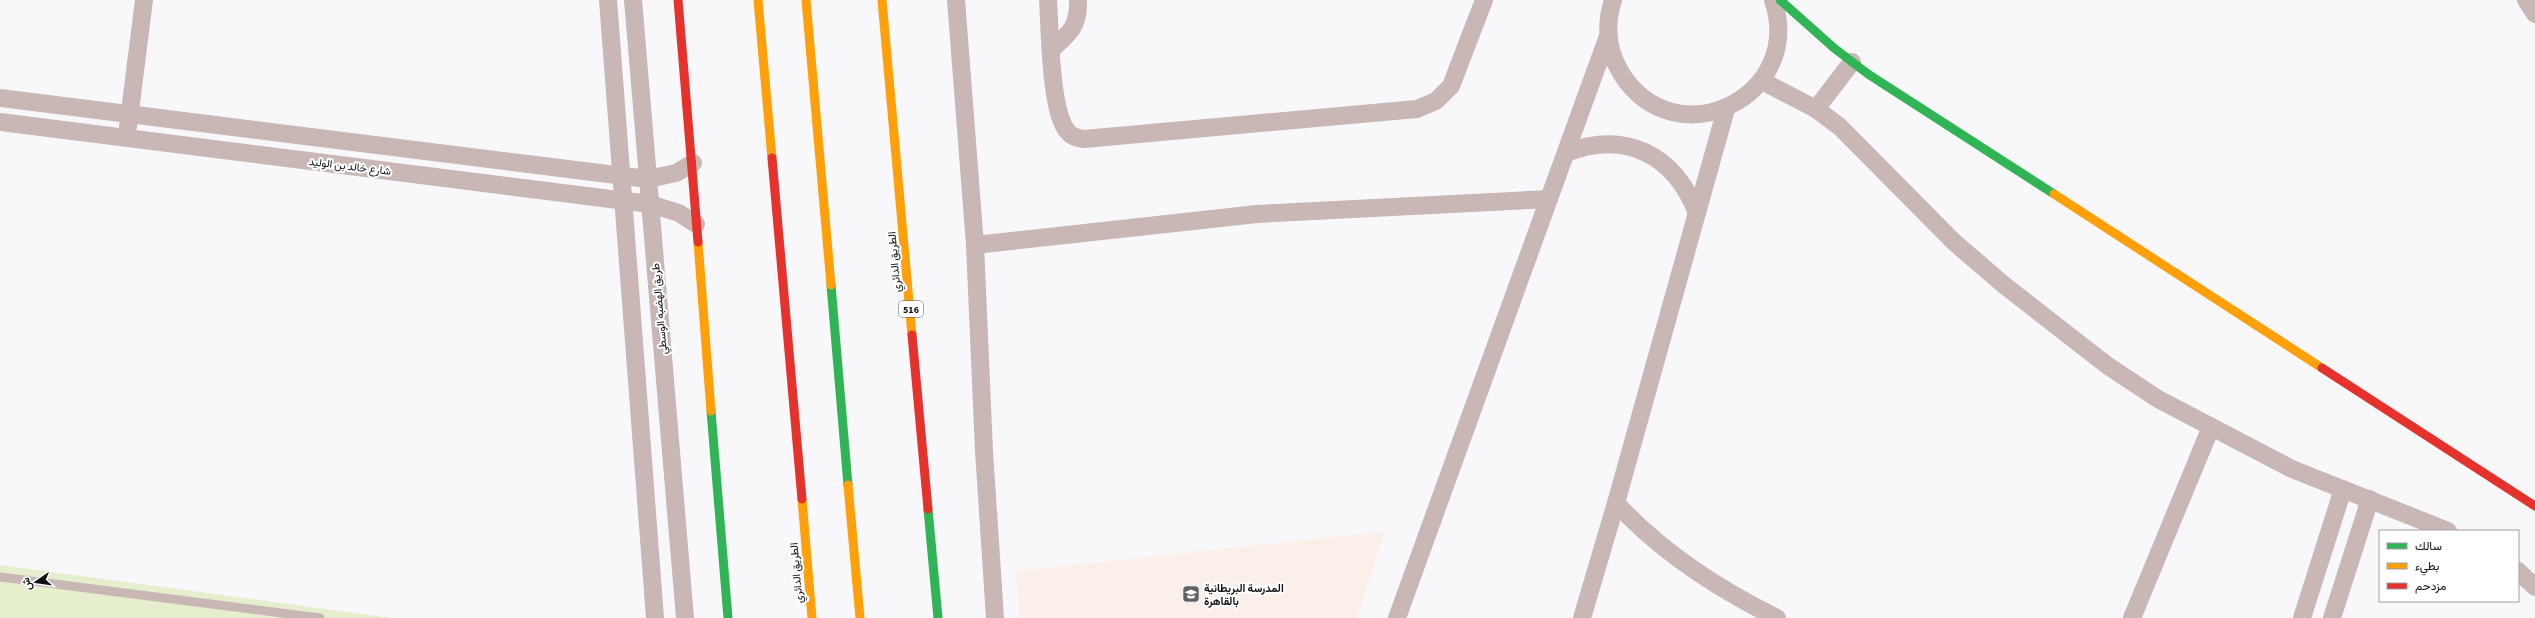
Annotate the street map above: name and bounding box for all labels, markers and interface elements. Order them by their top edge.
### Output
street label: شارع خالد بن الوليد [308,154,392,179]
street label: الطريق الدائري [884,231,907,293]
street label: طريق الهضبه الوسطي [648,262,673,355]
road number: 516 [899,301,923,317]
legend [2379,530,2519,602]
text: سالك [2415,538,2442,555]
street label: الطريق الدائري [786,542,809,604]
text: بطيء [2415,558,2439,576]
north arrow [16,562,56,602]
text: ش [18,576,36,592]
text: مزدحم [2415,578,2446,595]
place label: المدرسة البريطانية بالقاهرة [1204,581,1284,609]
school or university icon: المدرسة البريطانية بالقاهرة [1181,584,1201,604]

